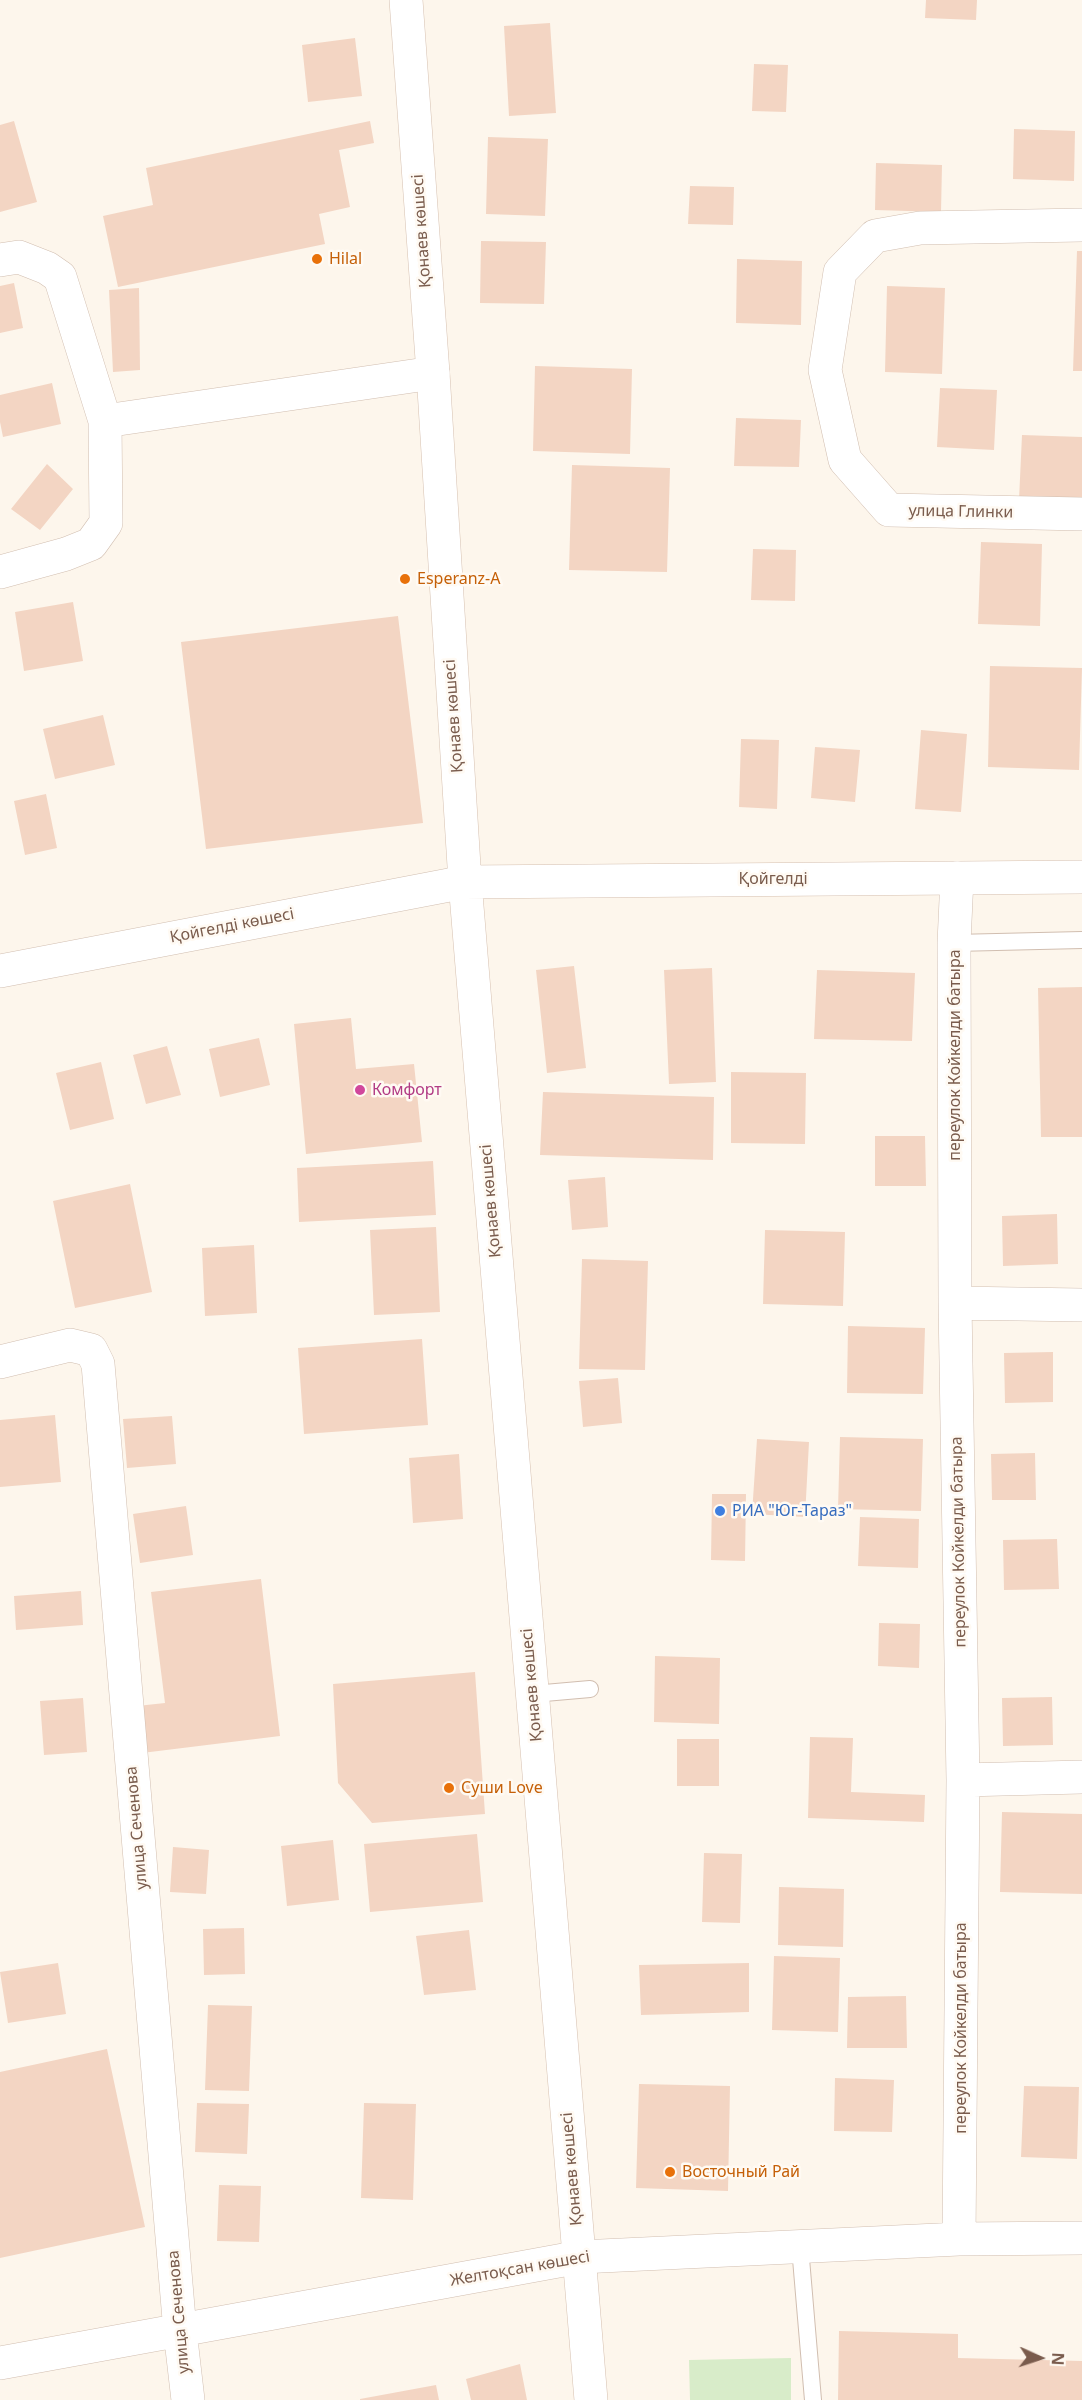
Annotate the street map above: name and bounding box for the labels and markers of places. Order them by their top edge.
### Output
place label: Hilal [329,249,362,269]
marker: Hilal [310,252,324,266]
place label: Esperanz-A [417,569,500,589]
marker: Esperanz-A [398,572,412,586]
place label: Комфорт [372,1080,442,1100]
marker: Комфорт [353,1083,367,1097]
place label: РИА "Юг-Тараз" [732,1501,852,1521]
marker: РИА "Юг-Тараз" [713,1504,727,1518]
place label: Суши Love [461,1778,543,1798]
marker: Суши Love [442,1781,456,1795]
place label: Восточный Рай [682,2162,800,2182]
marker: Восточный Рай [663,2165,677,2179]

